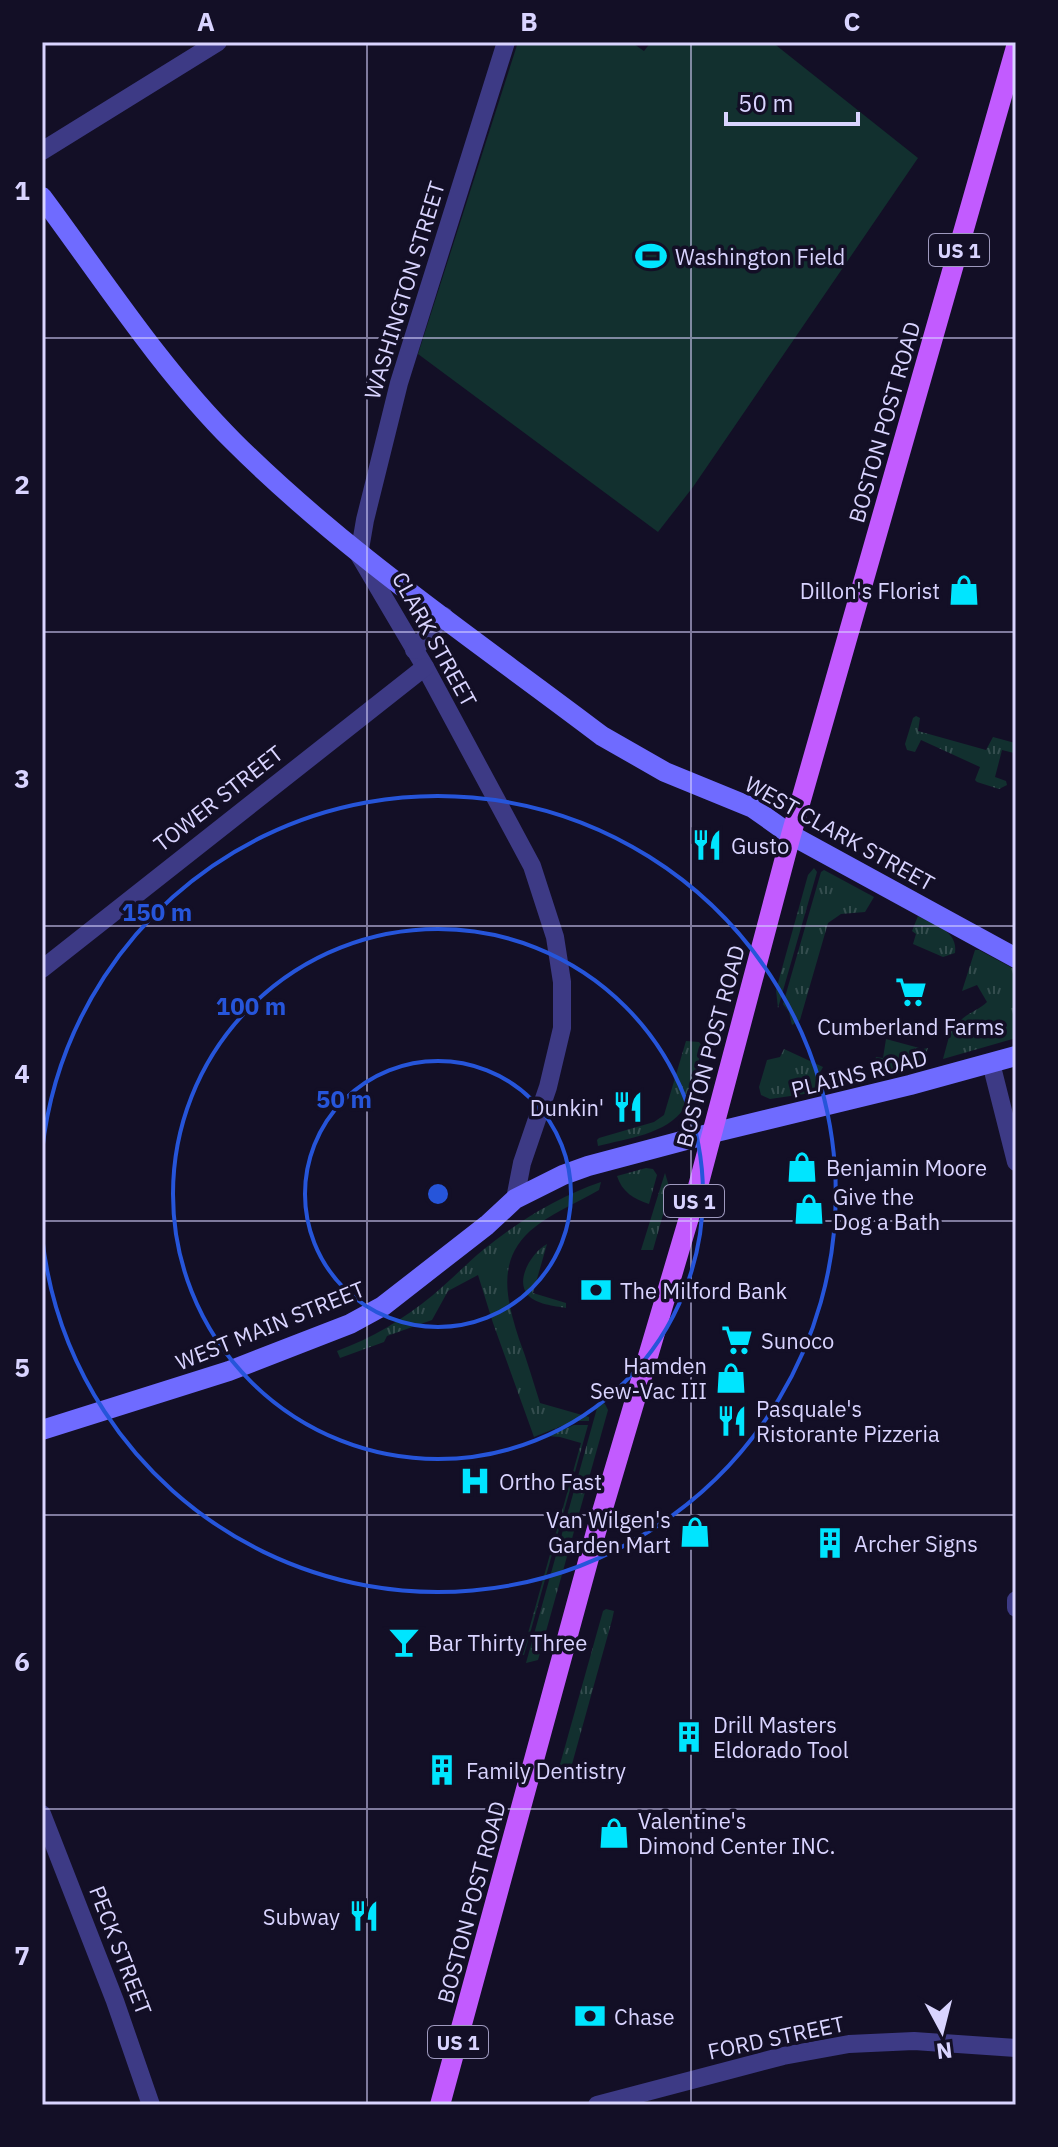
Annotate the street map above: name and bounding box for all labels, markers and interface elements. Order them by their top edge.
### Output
text: A [197,4,215,38]
text: B [520,4,538,38]
text: C [844,4,861,38]
scale bar [726,76,858,126]
text: 50 m [738,87,793,119]
text: 1 [14,173,30,207]
street label: WASHINGTON STREET [357,177,451,403]
road number: US 1 [929,234,989,266]
sports icon: Washington Field [634,239,668,273]
place label: Washington Field [675,242,845,271]
street label: BOSTON POST ROAD [841,318,927,526]
text: 2 [14,467,30,501]
street label: CLARK STREET [386,566,484,712]
shop icon: Dillon's Florist [947,573,981,607]
place label: Dillon's Florist [800,576,940,605]
street label: TOWER STREET [147,738,289,858]
text: 3 [14,761,30,795]
street label: WEST CLARK STREET [740,769,940,897]
restaurant icon: Gusto [690,828,724,862]
place label: Gusto [731,831,789,860]
text: 150 m [122,896,192,928]
street label: BOSTON POST ROAD [669,942,751,1150]
supermarket icon: Cumberland Farms [894,975,928,1009]
text: 100 m [216,990,286,1022]
place label: Cumberland Farms [817,1012,1005,1041]
street label: PLAINS ROAD [788,1042,930,1104]
text: 4 [14,1056,30,1090]
text: 50 m [316,1083,372,1115]
restaurant icon: Dunkin' [611,1090,645,1124]
place label: Dunkin' [530,1093,604,1122]
shop icon: Benjamin Moore [785,1150,819,1184]
place label: Benjamin Moore [826,1153,987,1182]
centre of rings [424,1180,452,1208]
place label: Give the Dog a Bath [833,1182,940,1236]
road number: US 1 [664,1185,724,1217]
shop icon: Give the Dog a Bath [792,1192,826,1226]
bank icon: The Milford Bank [579,1273,613,1307]
street label: WEST MAIN STREET [171,1274,369,1376]
place label: The Milford Bank [620,1276,788,1305]
supermarket icon: Sunoco [720,1323,754,1357]
place label: Sunoco [761,1326,834,1355]
text: 5 [14,1350,30,1384]
place label: Hamden Sew-Vac III [590,1351,707,1405]
shop icon: Hamden Sew-Vac III [714,1361,748,1395]
place label: Pasquale's Ristorante Pizzeria [756,1394,940,1448]
restaurant icon: Pasquale's Ristorante Pizzeria [715,1404,749,1438]
hospital icon: Ortho Fast [458,1464,492,1498]
place label: Ortho Fast [499,1467,602,1496]
place label: Van Wilgen's Garden Mart [546,1505,671,1559]
shop icon: Van Wilgen's Garden Mart [678,1515,712,1549]
building icon: Archer Signs [813,1526,847,1560]
place label: Archer Signs [854,1529,978,1558]
bar icon: Bar Thirty Three [387,1625,421,1659]
place label: Bar Thirty Three [428,1628,587,1657]
text: 6 [14,1644,30,1678]
place label: Drill Masters Eldorado Tool [713,1710,849,1764]
building icon: Drill Masters Eldorado Tool [672,1720,706,1754]
building icon: Family Dentistry [425,1753,459,1787]
place label: Family Dentistry [466,1756,626,1785]
street label: BOSTON POST ROAD [430,1798,512,2006]
place label: Valentine's Dimond Center INC. [638,1806,835,1860]
shop icon: Valentine's Dimond Center INC. [597,1816,631,1850]
street label: PECK STREET [83,1881,159,2019]
restaurant icon: Subway [347,1899,381,1933]
place label: Subway [263,1902,340,1931]
text: 7 [14,1938,30,1972]
north arrow [902,1991,982,2071]
bank icon: Chase [573,1999,607,2033]
place label: Chase [614,2002,675,2031]
street label: FORD STREET [705,2008,847,2066]
road number: US 1 [428,2026,488,2058]
text: N [935,2036,954,2067]

